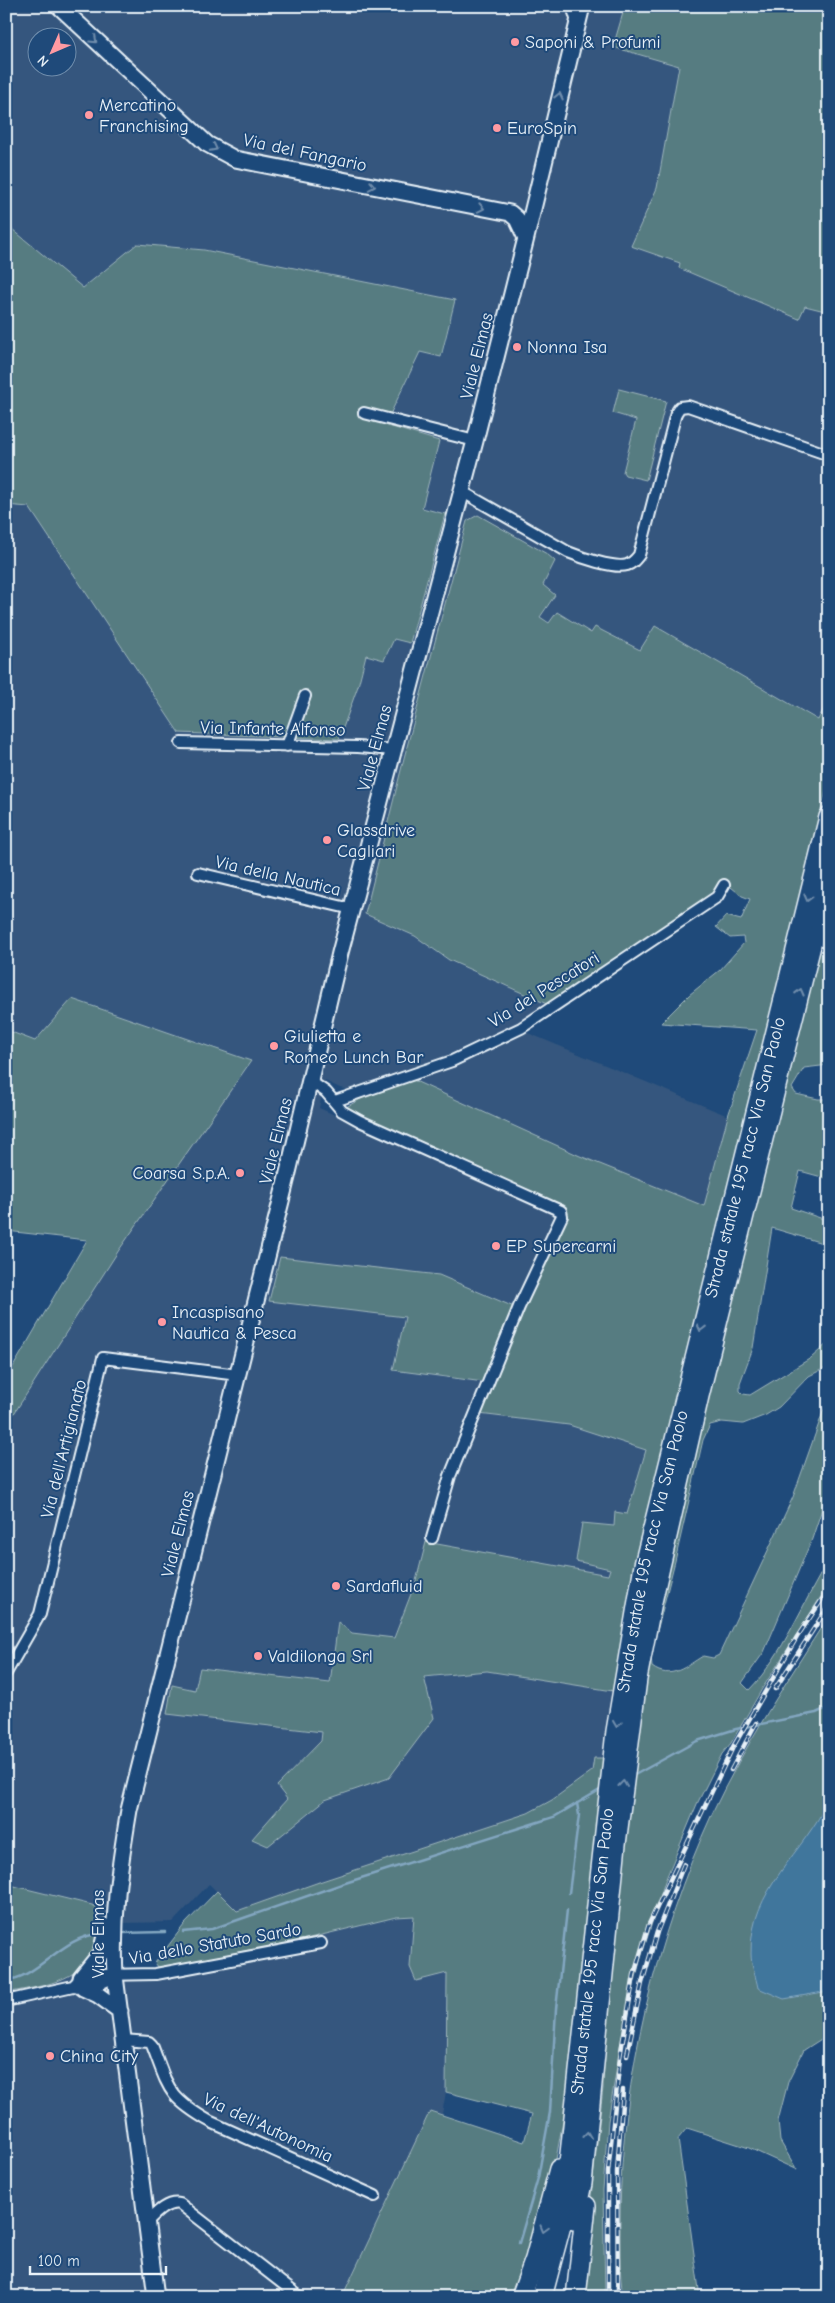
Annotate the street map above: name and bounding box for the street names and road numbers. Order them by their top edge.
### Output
street label: Via del Fangario [241,130,369,176]
street label: Viale Elmas [456,311,498,401]
street label: Viale Elmas [353,703,397,793]
street label: Via Infante Alfonso [200,717,346,741]
street label: Via della Nautica [213,851,343,901]
street label: Via dei Pescatori [485,947,603,1033]
street label: Strada statale 195 racc Via San Paolo [700,1015,790,1300]
street label: Viale Elmas [255,1096,297,1186]
street label: Via dell'Artigianato [37,1377,91,1521]
street label: Strada statale 195 racc Via San Paolo [612,1408,692,1694]
street label: Viale Elmas [157,1489,199,1579]
street label: Strada statale 195 racc Via San Paolo [566,1807,618,2096]
street label: Viale Elmas [88,1890,109,1978]
street label: Via dello Statuto Sardo [127,1919,303,1969]
street label: Via dell'Autonomia [200,2089,336,2167]

